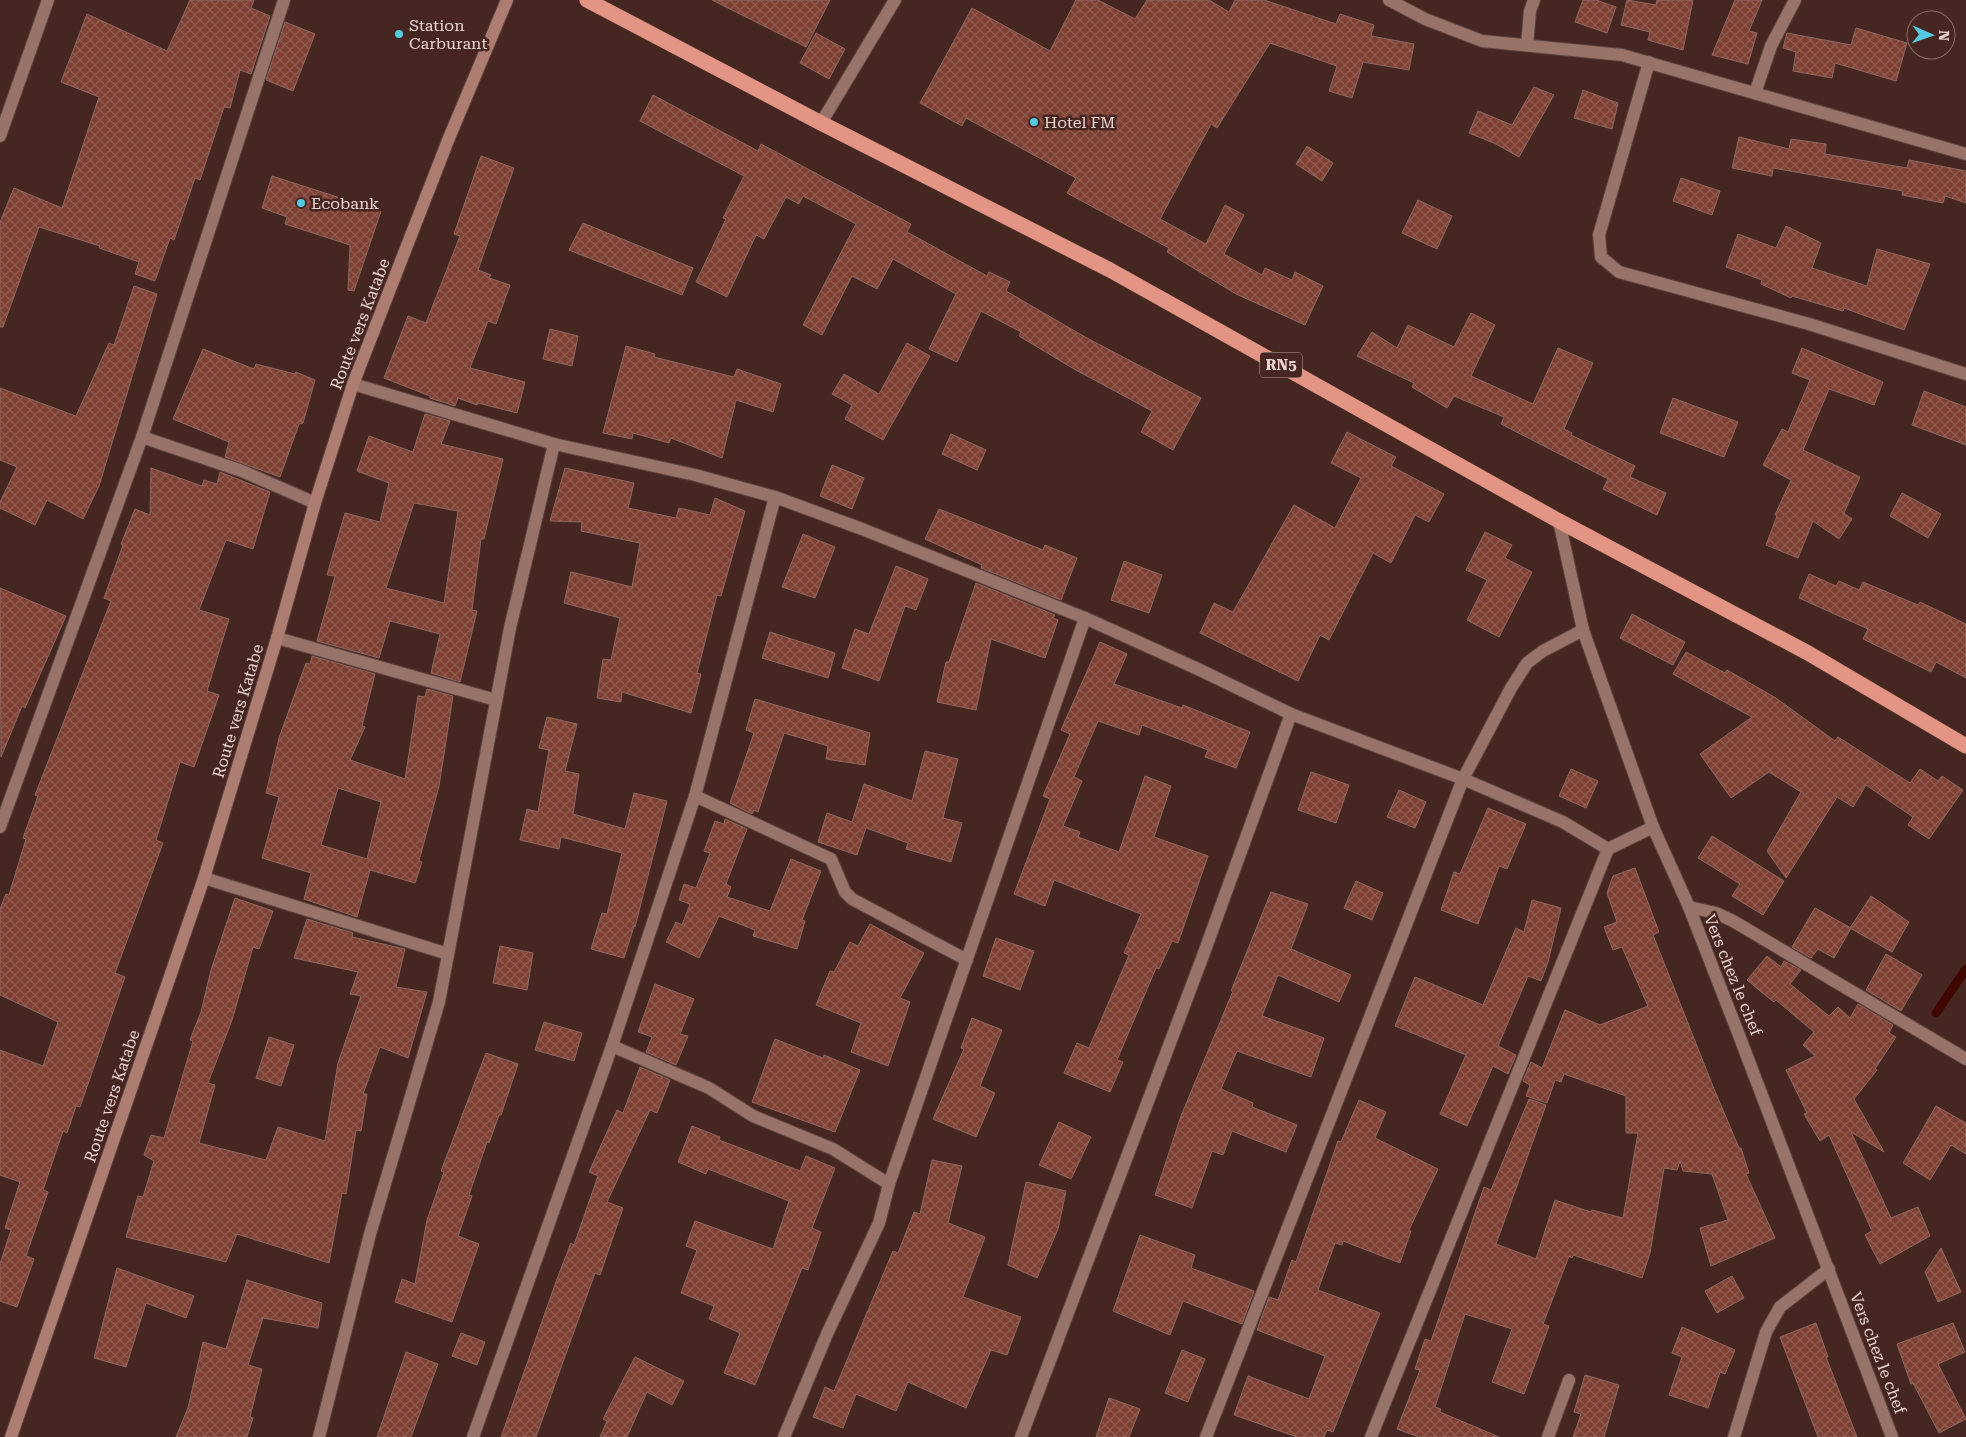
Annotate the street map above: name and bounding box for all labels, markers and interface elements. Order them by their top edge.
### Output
north arrow [1906,10,1956,60]
place label: Station Carburant [409,16,487,53]
marker: Station Carburant [393,28,405,40]
text: N [1936,30,1952,41]
place label: Hotel FM [1044,113,1115,132]
marker: Hotel FM [1028,116,1040,128]
place label: Ecobank [311,194,379,213]
marker: Ecobank [295,197,307,209]
street label: Route vers Katabe [326,256,394,392]
road number: RN5 [1260,352,1302,378]
street label: Route vers Katabe [209,642,267,780]
street label: Vers chez le chef [1700,912,1766,1039]
street label: Route vers Katabe [80,1027,144,1165]
street label: Vers chez le chef [1846,1289,1910,1417]

